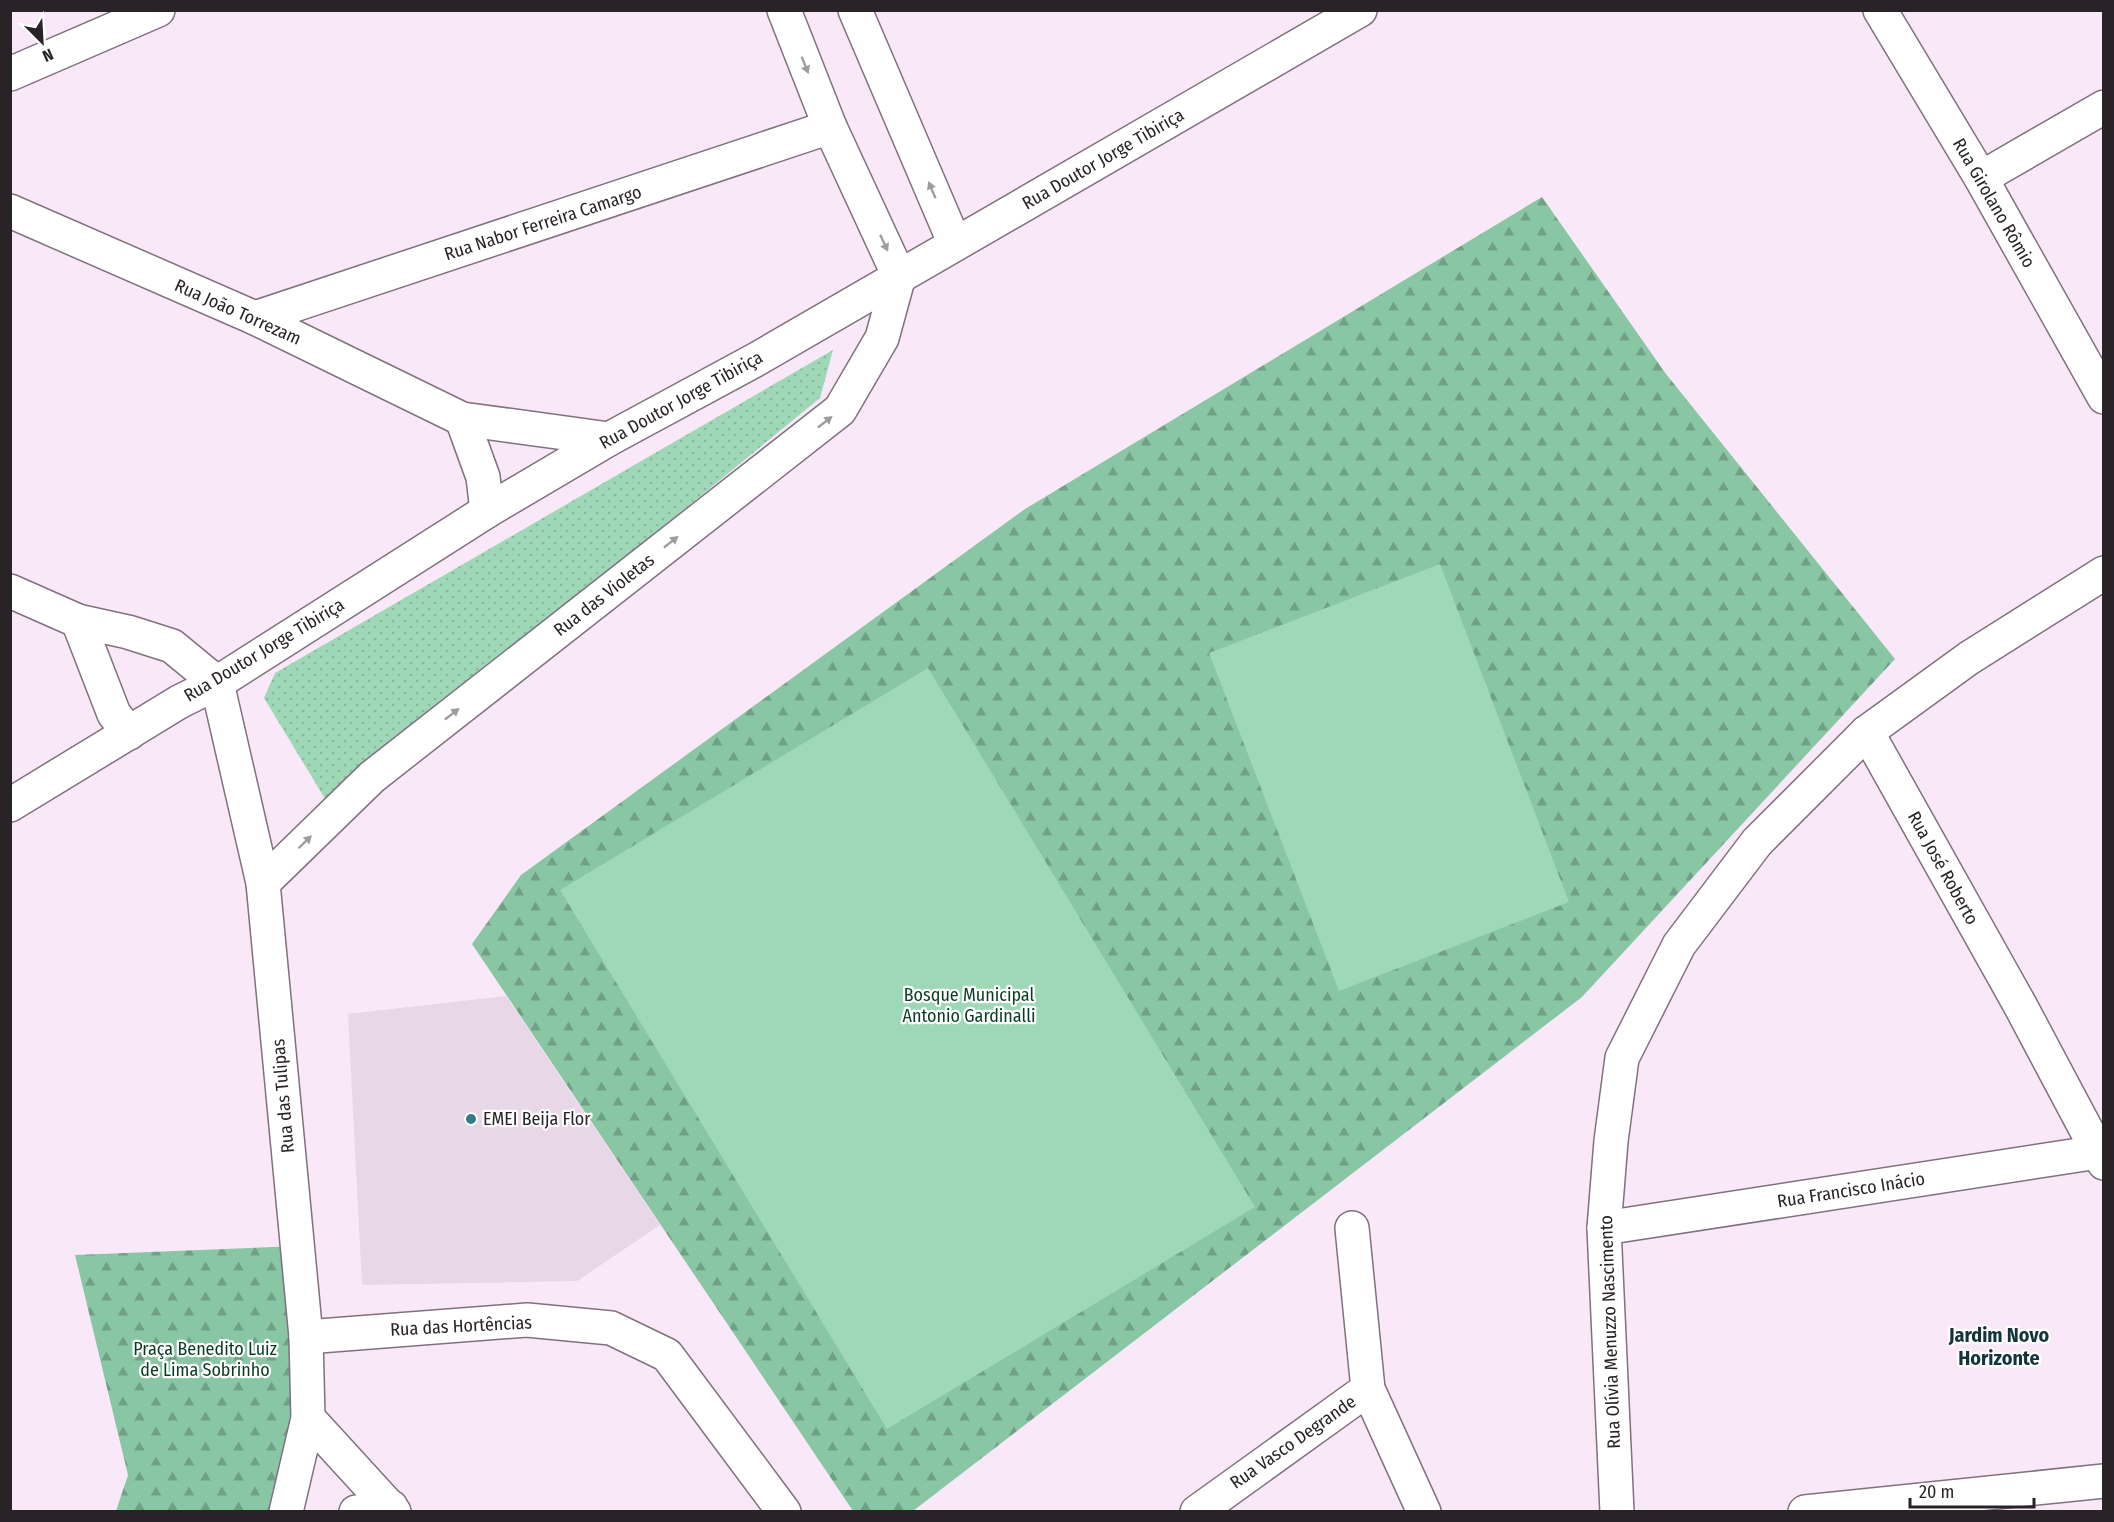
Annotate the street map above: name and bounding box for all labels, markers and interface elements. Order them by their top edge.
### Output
north arrow [12,12,72,72]
text: N [40,45,56,66]
one-way arrow [801,56,810,74]
street label: Rua Doutor Jorge Tibiriça [1018,104,1188,214]
street label: Rua Girolano Rômio [1948,134,2040,272]
street label: Rua Nabor Ferreira Camargo [442,181,644,265]
one-way arrow [927,181,937,199]
one-way arrow [879,235,888,252]
street label: Rua João Torrezam [171,274,305,350]
street label: Rua Doutor Jorge Tibiriça [596,346,767,454]
one-way arrow [817,415,833,428]
one-way arrow [664,537,679,549]
street label: Rua das Violetas [549,549,659,641]
street label: Rua Doutor Jorge Tibiriça [180,593,348,707]
one-way arrow [444,709,459,721]
street label: Rua José Roberto [1903,807,1983,929]
one-way arrow [297,835,312,849]
park label: Bosque Municipal Antonio Gardinalli [902,984,1036,1027]
street label: Rua das Tulipas [267,1038,299,1154]
place label: EMEI Beija Flor [483,1108,591,1130]
marker: EMEI Beija Flor [464,1112,478,1126]
street label: Rua Francisco Inácio [1776,1167,1926,1213]
street label: Rua Olívia Menuzzo Nascimento [1595,1215,1625,1449]
street label: Rua das Hortências [390,1311,533,1341]
district label: Jardim Novo Horizonte [1948,1323,2050,1370]
park label: Praça Benedito Luiz de Lima Sobrinho [133,1338,277,1381]
street label: Rua Vasco Degrande [1226,1390,1360,1494]
scale bar [1910,1471,2034,1509]
text: 20 m [1919,1481,1954,1503]

